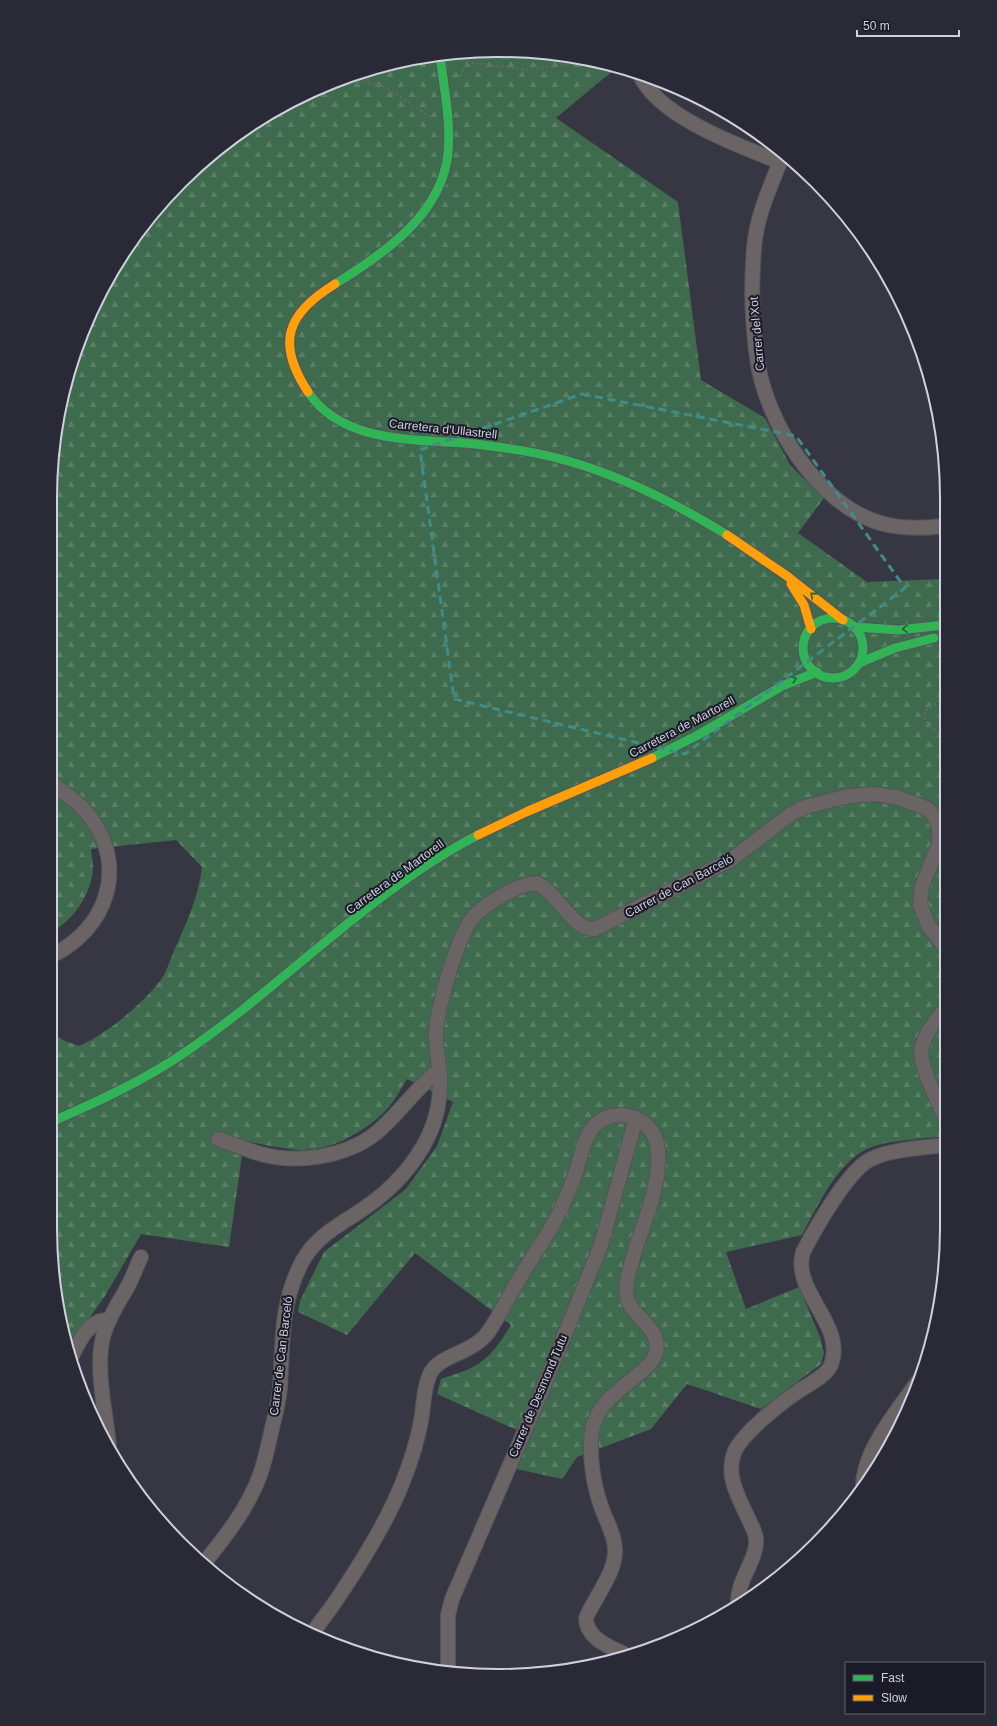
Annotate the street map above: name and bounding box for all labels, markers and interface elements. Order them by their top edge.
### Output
scale bar [857,12,959,38]
text: 50 m [863,19,890,33]
street label: Carrer del Xot [747,296,767,372]
street label: Carretera d'Ullastrell [388,416,498,442]
one-way arrow [810,593,817,600]
one-way arrow [902,624,908,633]
one-way arrow [791,676,798,684]
street label: Carretera de Martorell [627,693,737,761]
street label: Carretera de Martorell [343,837,447,917]
street label: Carrer de Can Barceló [623,851,736,920]
street label: Carrer de Can Barceló [267,1295,295,1416]
street label: Carrer de Desmond Tutu [506,1332,570,1460]
legend [845,1662,985,1714]
text: Fast [881,1671,905,1685]
text: Slow [881,1691,907,1705]

